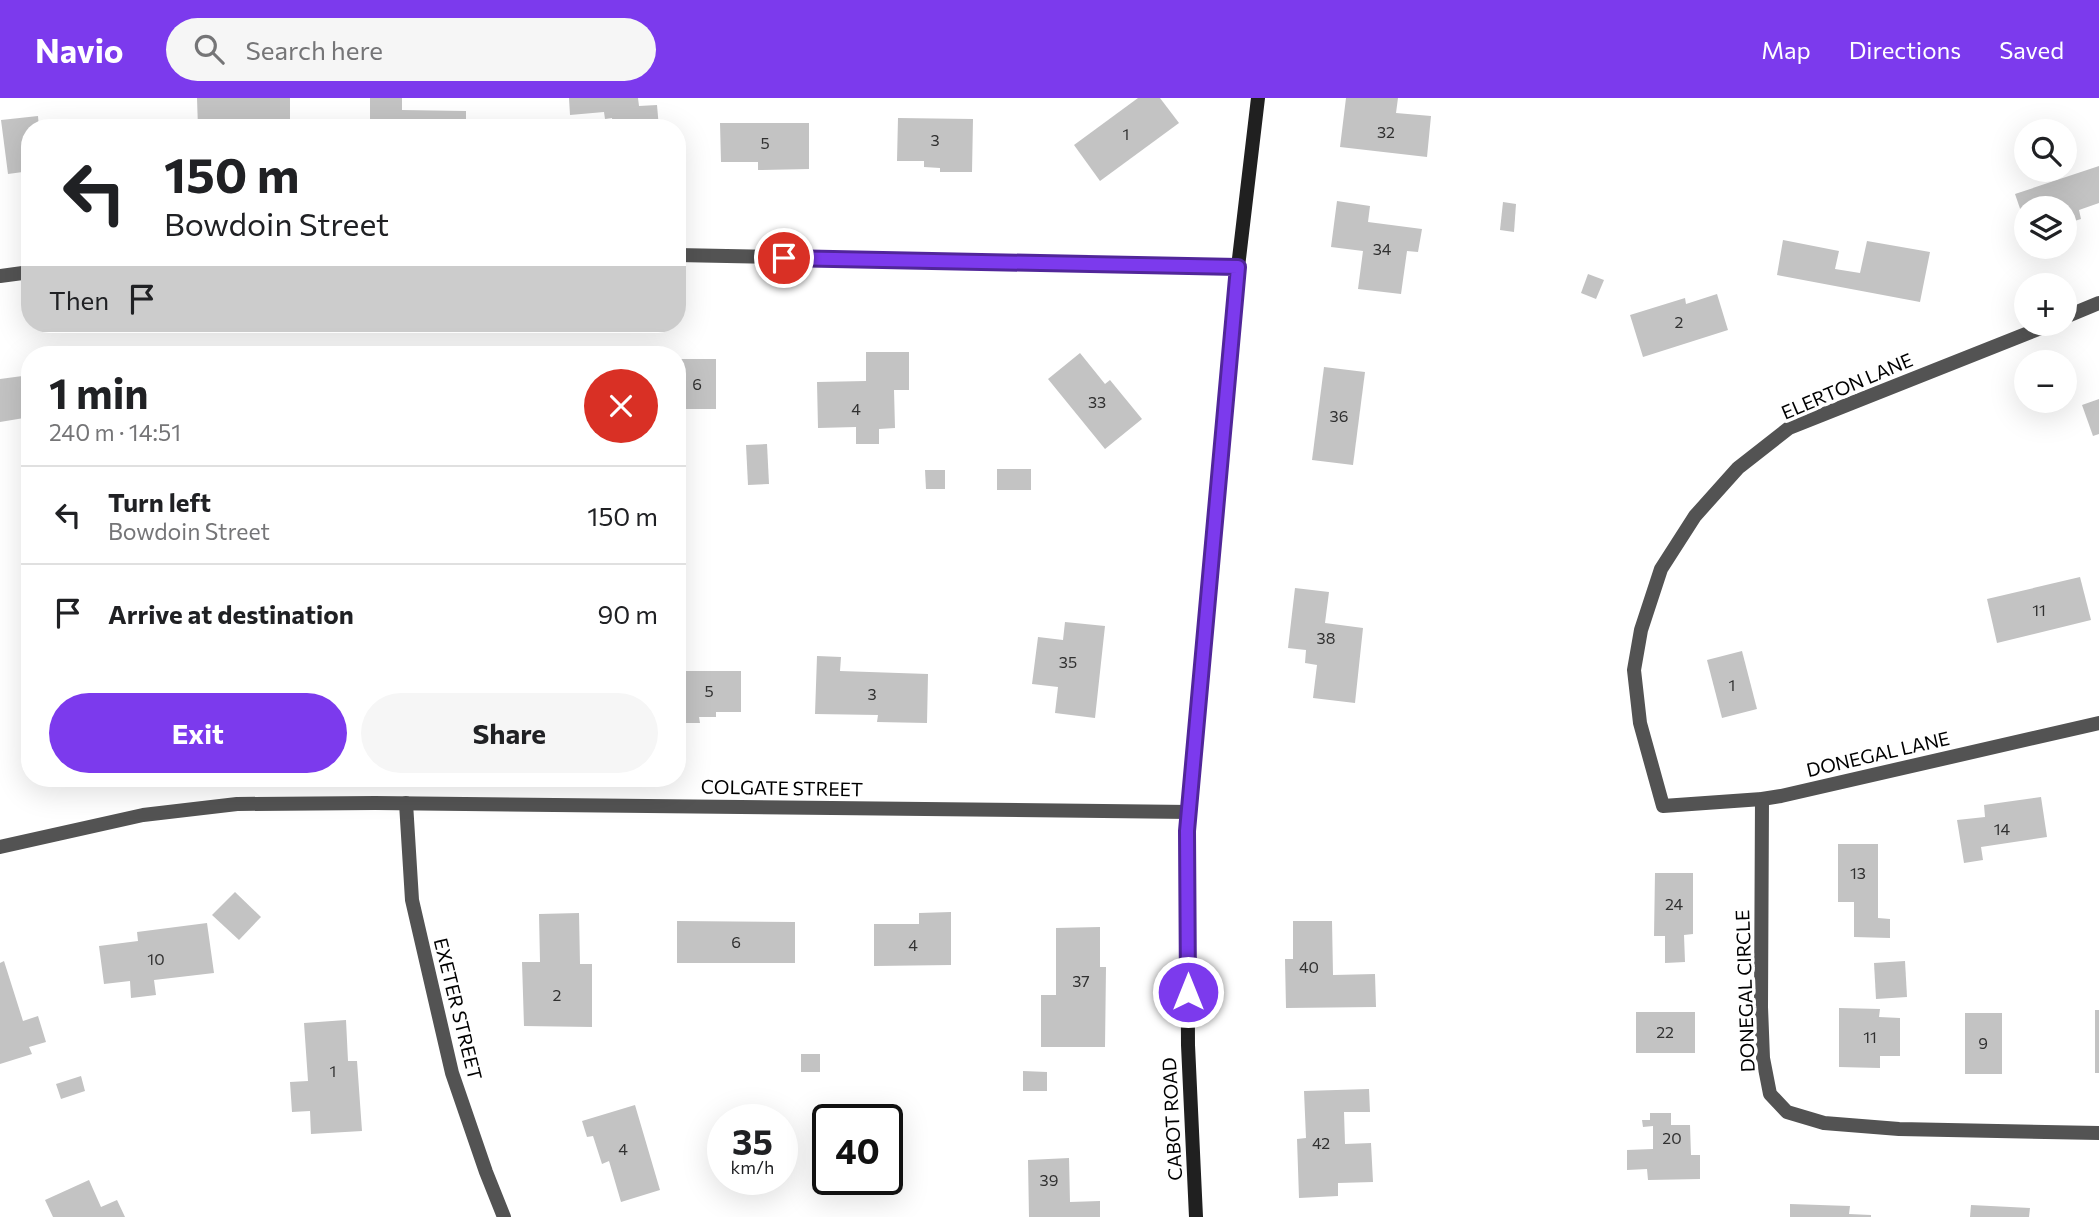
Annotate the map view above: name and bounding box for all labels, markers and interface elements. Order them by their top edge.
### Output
search box [166,18,656,81]
text: Navio [35,29,124,70]
icon: search [190,30,228,68]
text: Search here [246,34,383,65]
text: Map [1761,35,1811,64]
text: Directions [1849,35,1961,64]
text: Saved [1999,35,2064,64]
map controls [2014,119,2077,413]
button: search [2014,119,2077,182]
house number: 32 [1377,122,1395,141]
house number: 1 [1123,124,1129,143]
house number: 3 [930,130,940,149]
house number: 5 [760,133,770,152]
text: 150 m [164,143,299,203]
icon: left [49,147,140,238]
button: layers [2014,196,2077,259]
text: Bowdoin Street [164,203,389,243]
pin [754,228,814,288]
icon: arrive [765,239,803,277]
house number: 34 [1373,239,1392,258]
button: + [2014,273,2077,336]
icon: arrive [123,280,161,318]
text: Then [49,284,109,315]
house number: 2 [1675,312,1684,331]
street label: ELERTON LANE [1778,348,1916,424]
button: − [2014,350,2077,413]
text: 1 min [49,366,149,418]
button: close [584,369,658,443]
house number: 6 [692,374,702,393]
house number: 33 [1088,392,1106,411]
house number: 4 [851,399,861,418]
house number: 36 [1330,406,1348,425]
text: 240 m · 14:51 [49,418,181,446]
text: Turn left [108,486,211,517]
icon: left [49,496,87,534]
text: 150 m [587,500,658,531]
text: Bowdoin Street [108,517,270,545]
icon: arrive [49,594,87,632]
text: Arrive at destination [108,598,354,629]
text: 90 m [598,598,658,629]
house number: 11 [2032,600,2046,619]
house number: 38 [1317,628,1335,647]
house number: 35 [1059,652,1077,671]
house number: 1 [1729,675,1735,694]
house number: 5 [704,681,714,700]
house number: 3 [867,684,877,703]
button: Exit [49,693,347,773]
button: Share [361,693,658,773]
street label: DONEGAL LANE [1804,726,1952,781]
street label: COLGATE STREET [701,775,863,800]
house number: 14 [1994,819,2011,838]
house number: 13 [1850,863,1866,882]
house number: 24 [1665,894,1683,913]
street label: DONEGAL CIRCLE [1730,909,1759,1073]
house number: 6 [731,932,741,951]
street label: EXETER STREET [430,935,487,1082]
house number: 4 [908,935,918,954]
house number: 10 [147,949,165,968]
position arrow [1151,955,1225,1029]
house number: 40 [1299,957,1319,976]
house number: 37 [1072,971,1090,990]
house number: 2 [553,985,562,1004]
house number: 22 [1656,1022,1674,1041]
house number: 11 [1863,1027,1877,1046]
house number: 9 [1978,1033,1988,1052]
street label: CABOT ROAD [1157,1057,1186,1181]
house number: 1 [330,1061,336,1080]
speed limit sign: 40 [812,1104,903,1195]
text: 35 [732,1119,773,1162]
house number: 20 [1662,1128,1682,1147]
house number: 42 [1312,1133,1330,1152]
house number: 4 [618,1139,628,1158]
text: km/h [731,1156,774,1178]
house number: 39 [1040,1170,1058,1189]

